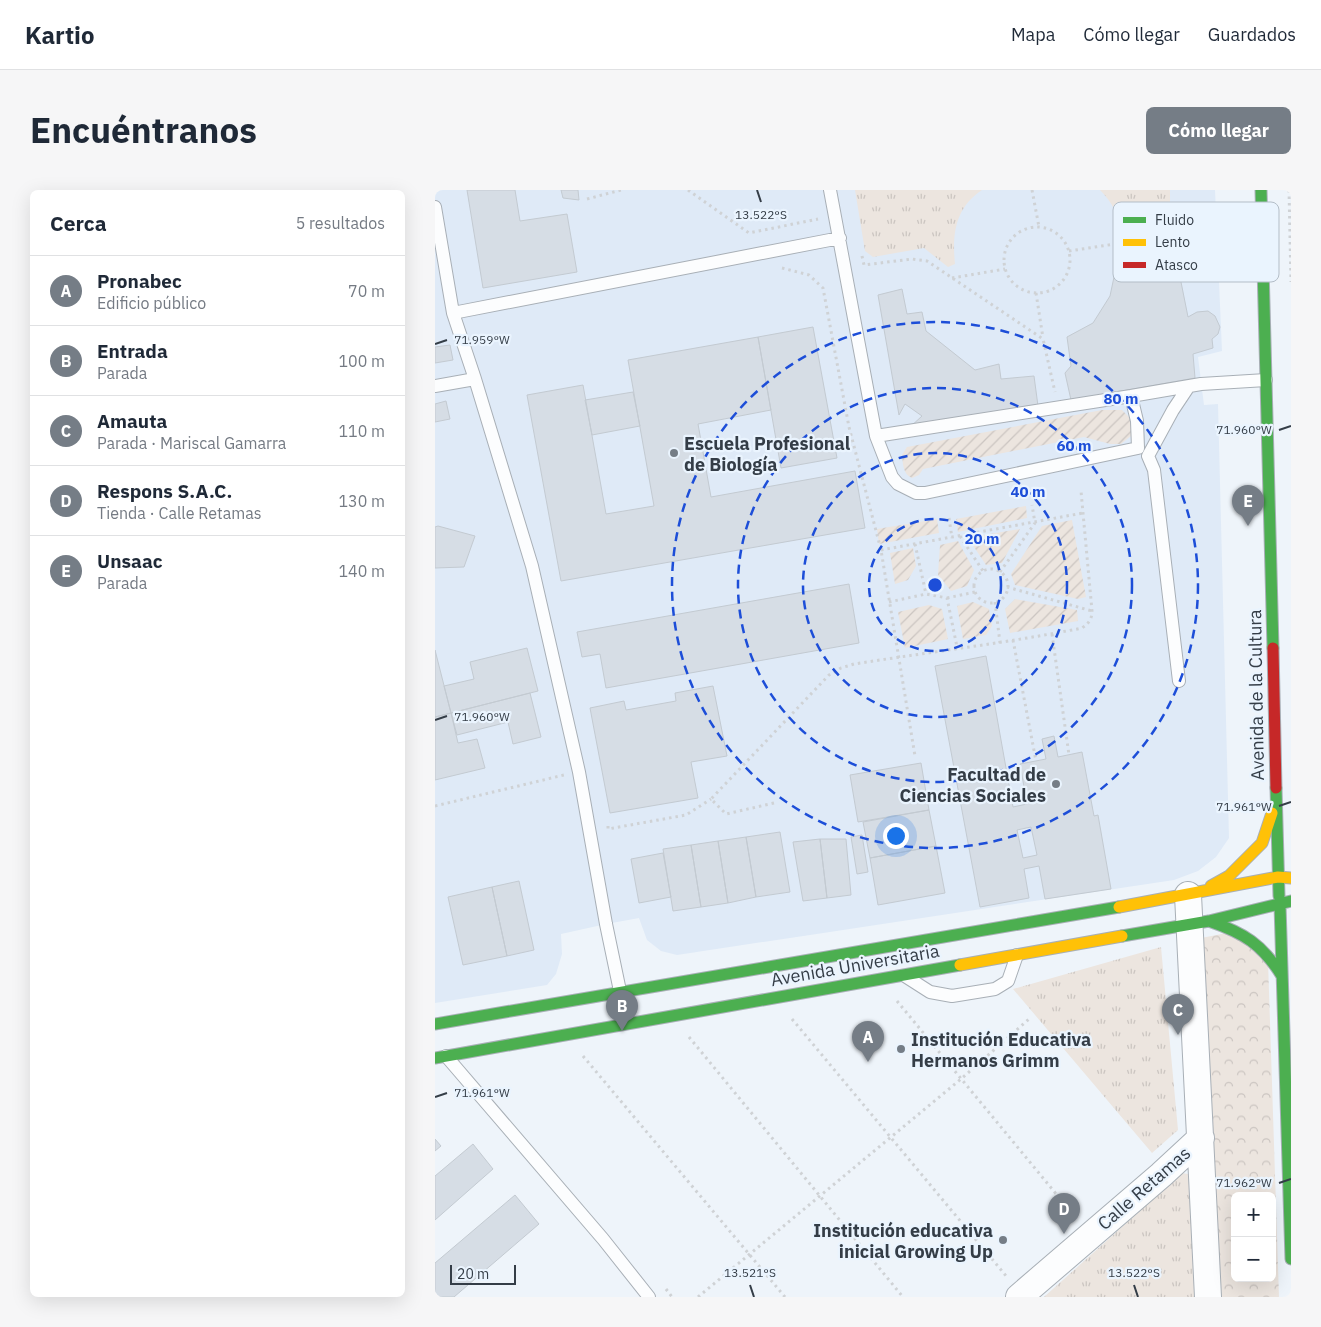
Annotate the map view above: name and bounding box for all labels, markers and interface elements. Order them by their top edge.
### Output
text: Kartio [25,19,95,51]
text: Mapa [1011,23,1055,46]
text: Cómo llegar [1083,23,1180,46]
text: Guardados [1208,23,1296,46]
text: Encuéntranos [30,107,257,153]
button: Cómo llegar [1146,107,1291,154]
legend [1113,202,1279,282]
text: 13.522°S [735,207,787,222]
text: Cerca [50,209,107,237]
text: Fluido [1155,211,1194,229]
text: 5 resultados [296,213,385,233]
text: Lento [1155,233,1190,251]
text: Atasco [1155,256,1198,274]
text: Pronabec [97,269,182,293]
text: A [61,281,71,301]
text: 70 m [348,281,385,301]
text: Edificio público [97,293,206,313]
text: 71.959°W [454,332,510,347]
text: Entrada [97,339,168,363]
text: B [61,351,71,371]
text: 100 m [338,351,385,371]
text: Parada [97,363,147,383]
text: 80 m [1104,389,1138,408]
text: Amauta [97,409,167,433]
text: C [61,421,71,441]
text: 110 m [338,421,385,441]
text: 71.960°W [1216,422,1272,437]
place label: Escuela Profesional de Biología [684,432,851,476]
text: Parada · Mariscal Gamarra [97,433,286,453]
text: 60 m [1057,436,1091,455]
marker: Escuela Profesional de Biología [668,447,680,459]
text: Respons S.A.C. [97,479,232,503]
text: 40 m [1011,482,1045,501]
pin: E [1232,485,1264,526]
text: D [60,491,72,511]
text: 130 m [338,491,385,511]
text: Tienda · Calle Retamas [97,503,262,523]
text: 20 m [965,529,999,548]
text: Unsaac [97,549,163,573]
text: E [61,561,71,581]
text: 140 m [338,561,385,581]
text: Parada [97,573,147,593]
centre of rings [926,576,944,594]
street label: Avenida de la Cultura [1243,609,1269,781]
text: 71.960°W [454,709,510,724]
place label: Facultad de Ciencias Sociales [900,763,1046,807]
marker: Facultad de Ciencias Sociales [1050,778,1062,790]
text: 71.961°W [1216,799,1272,814]
your location [883,823,909,849]
street label: Avenida Universitaria [769,939,941,991]
pin: B [606,990,638,1031]
pin: C [1162,994,1194,1035]
pin: A [852,1021,884,1062]
place label: Institución Educativa Hermanos Grimm [911,1028,1091,1072]
marker: Institución Educativa Hermanos Grimm [895,1043,907,1055]
text: 71.961°W [454,1085,510,1100]
street label: Calle Retamas [1093,1141,1195,1235]
text: 71.962°W [1216,1175,1272,1190]
map controls [1231,1192,1276,1282]
button: + [1231,1192,1276,1237]
pin: D [1048,1193,1080,1234]
place label: Institución educativa inicial Growing Up [813,1219,993,1263]
marker: Institución educativa inicial Growing Up [997,1234,1009,1246]
button: − [1231,1237,1276,1282]
scale bar [450,1262,516,1285]
text: 20 m [457,1265,489,1283]
text: 13.521°S [724,1265,776,1280]
text: 13.522°S [1108,1265,1160,1280]

